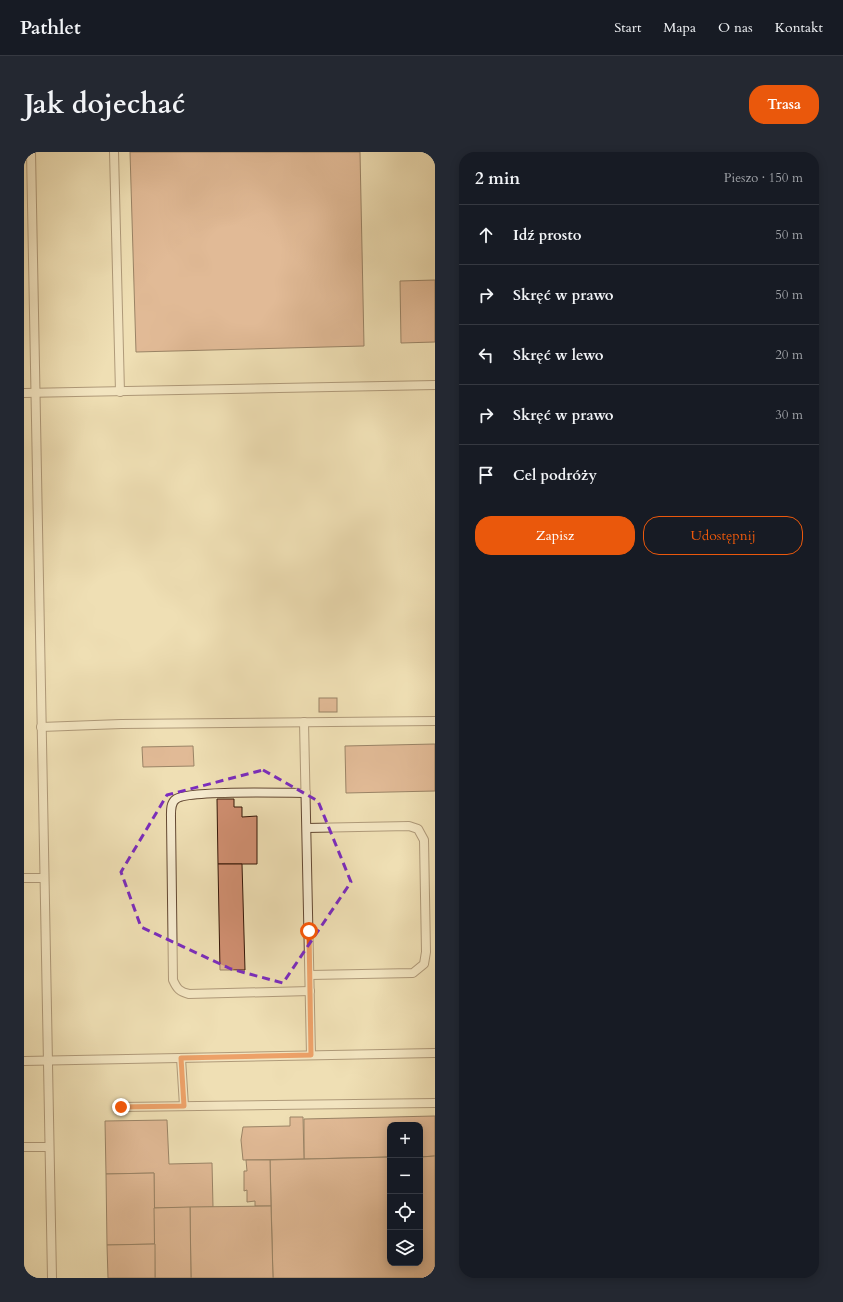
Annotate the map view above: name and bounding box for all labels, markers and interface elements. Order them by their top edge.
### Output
text: Pathlet [20,15,81,41]
text: Start [614,18,641,37]
text: Mapa [663,18,696,37]
text: O nas [718,18,753,37]
text: Kontakt [775,18,823,37]
text: Jak dojechać [24,85,185,123]
button: Trasa [749,85,819,124]
text: 2 min [475,167,520,190]
text: Pieszo · 150 m [724,169,803,187]
icon: ahead [475,224,497,246]
text: Idź prosto [513,225,581,245]
text: 50 m [775,226,803,244]
icon: right [475,284,497,306]
text: Skręć w prawo [513,285,614,305]
text: 50 m [775,286,803,304]
icon: left [475,344,497,366]
text: Skręć w lewo [513,345,603,365]
text: 20 m [775,346,803,364]
icon: right [475,404,497,426]
text: Skręć w prawo [513,405,614,425]
text: 30 m [775,406,803,424]
icon: arrive [475,464,497,486]
text: Cel podróży [513,465,597,485]
button: Zapisz [475,516,635,555]
button: Udostępnij [643,516,803,555]
route start [300,922,318,940]
route end [112,1098,130,1116]
map controls [387,1122,423,1266]
button: + [387,1122,423,1158]
button: − [387,1158,423,1194]
button: locate [387,1194,423,1230]
button: layers [387,1230,423,1266]

